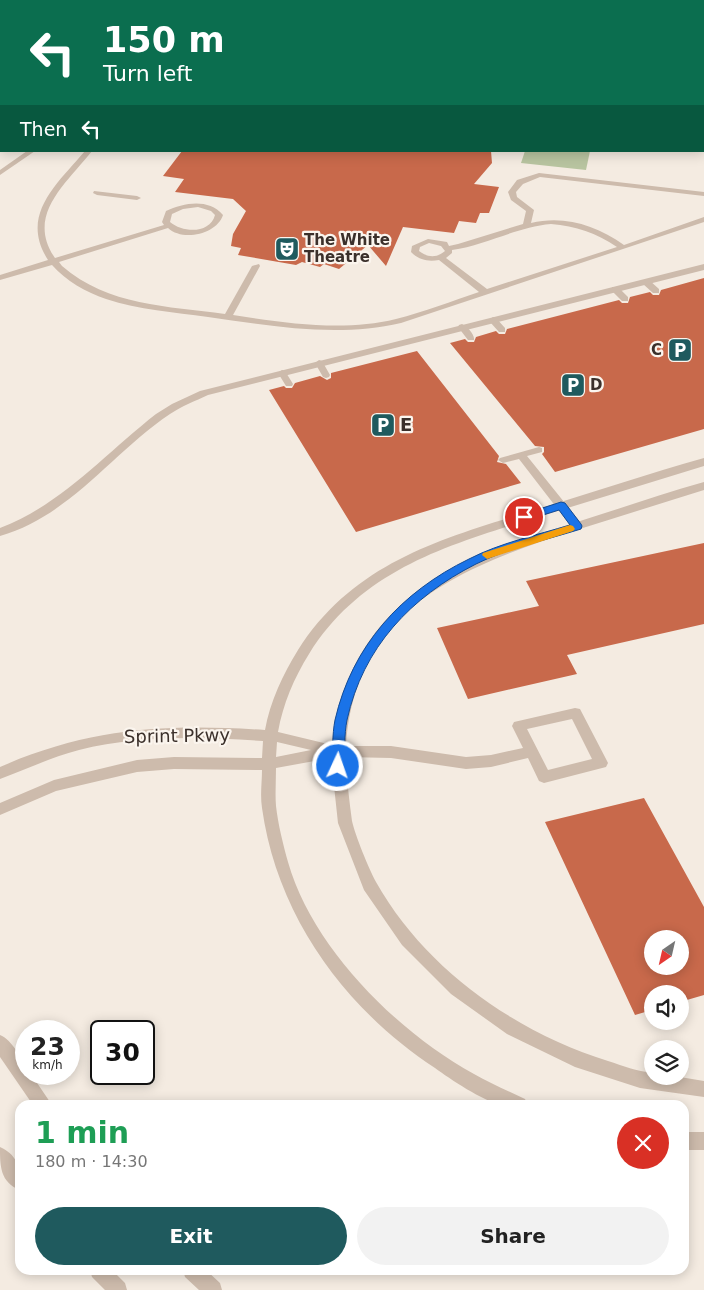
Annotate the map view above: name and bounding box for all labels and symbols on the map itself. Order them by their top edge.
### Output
place label: The White Theatre [304,231,390,266]
theatre icon: The White Theatre [274,236,300,262]
parking icon: C [667,337,693,363]
place label: C [651,341,662,359]
parking icon: D [560,372,586,398]
place label: D [590,376,602,394]
parking icon: E [370,412,396,438]
place label: E [400,414,412,435]
pin [503,496,545,538]
street label: Sprint Pkwy [124,724,231,747]
position arrow [311,739,363,791]
north arrow [644,930,689,975]
speed limit sign: 30 [90,1020,155,1085]

